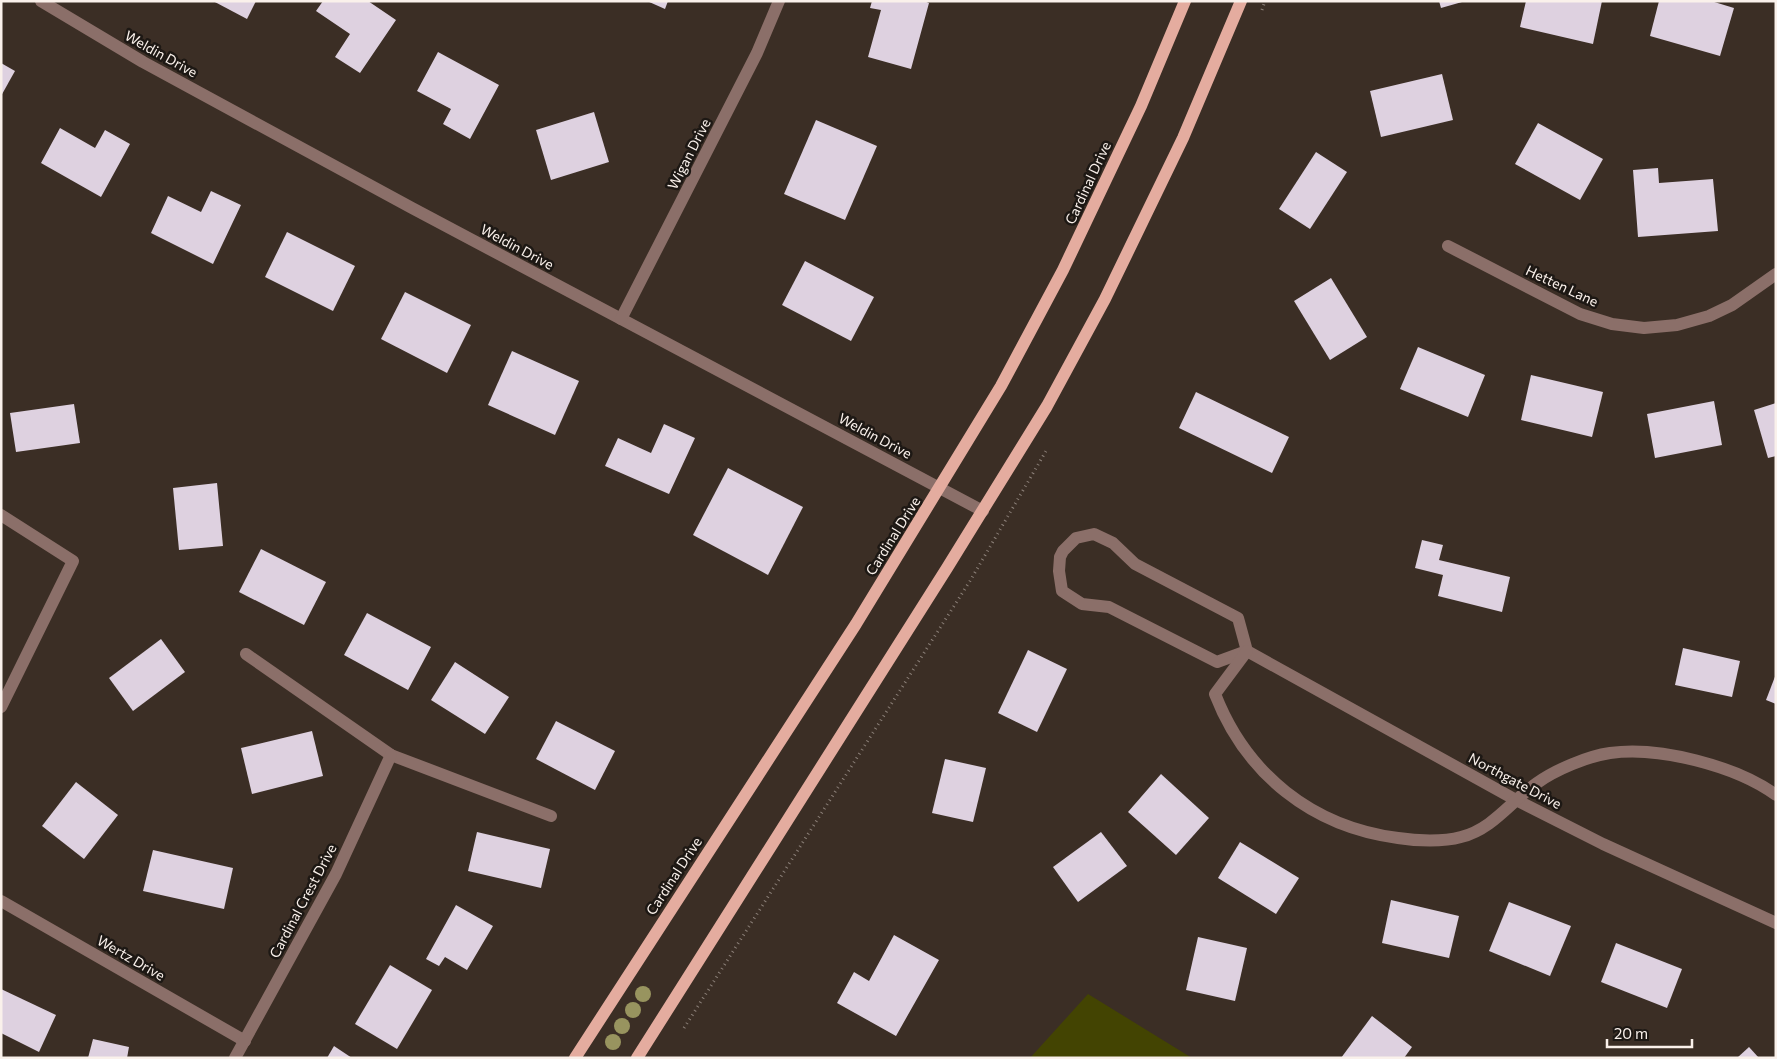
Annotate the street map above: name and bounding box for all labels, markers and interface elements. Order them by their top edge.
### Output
street label: Weldin Drive [122,27,201,80]
street label: Wigan Drive [663,116,714,192]
street label: Cardinal Drive [1061,139,1114,227]
street label: Weldin Drive [478,220,557,273]
street label: Hetten Lane [1523,261,1601,310]
street label: Weldin Drive [836,409,915,462]
street label: Cardinal Drive [862,493,923,578]
street label: Northgate Drive [1466,749,1565,812]
street label: Cardinal Drive [642,834,705,918]
street label: Cardinal Crest Drive [265,841,340,961]
street label: Wertz Drive [94,931,168,984]
scale bar [1607,1016,1692,1048]
text: 20 m [1614,1024,1648,1042]

